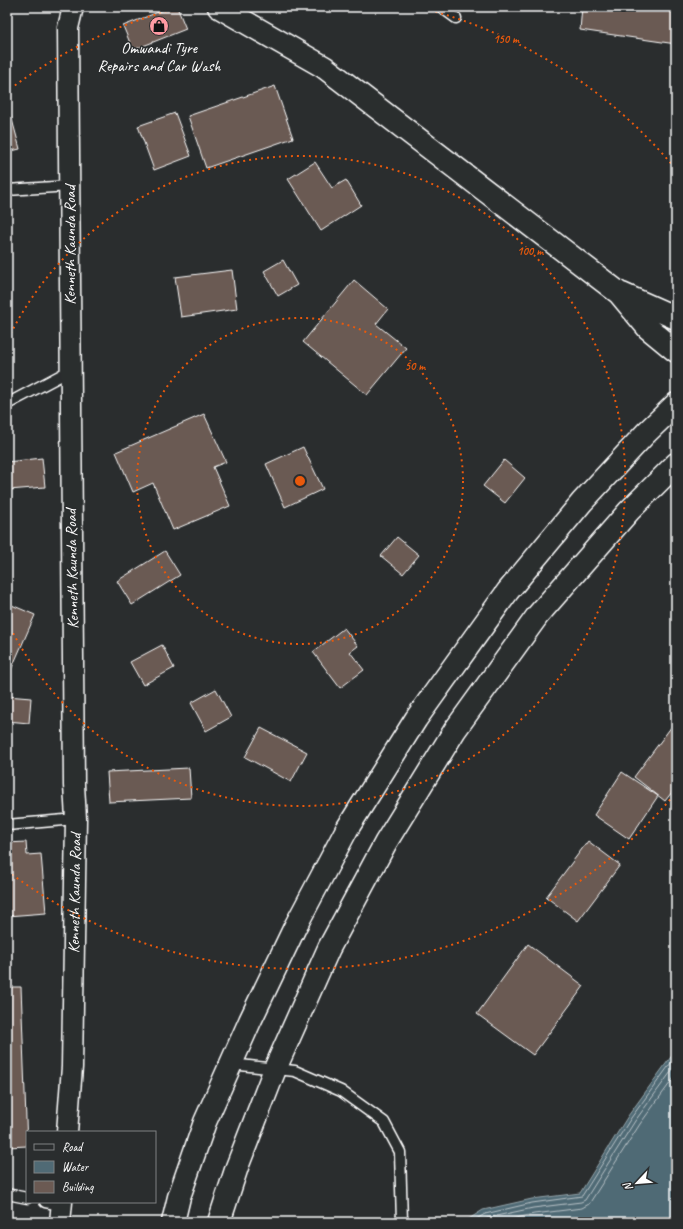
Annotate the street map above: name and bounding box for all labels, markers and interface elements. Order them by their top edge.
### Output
shop icon: Omwandi Tyre Repairs and Car Wash [148,15,170,37]
text: 150 m [493,31,520,47]
place label: Omwandi Tyre Repairs and Car Wash [98,38,221,76]
street label: Kenneth Kaunda Road [60,182,80,305]
text: 100 m [517,243,544,259]
text: 50 m [405,358,426,374]
centre of rings [293,474,307,488]
street label: Kenneth Kaunda Road [61,506,83,629]
street label: Kenneth Kaunda Road [64,830,86,953]
legend [26,1131,156,1203]
text: Road [62,1139,84,1155]
text: Water [62,1159,90,1175]
north arrow [617,1163,657,1203]
text: Building [62,1179,94,1195]
text: N [619,1179,636,1194]

